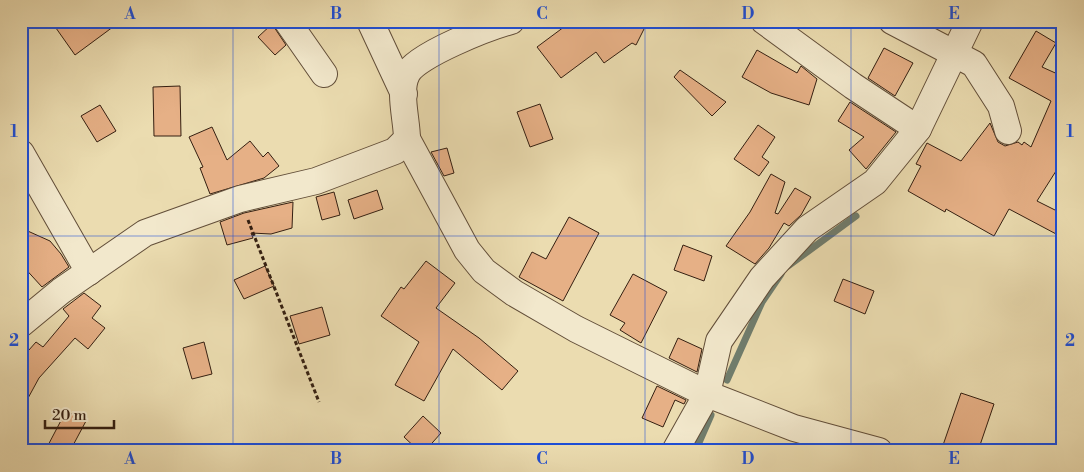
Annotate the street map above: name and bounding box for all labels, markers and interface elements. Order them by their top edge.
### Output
text: A [123,4,136,24]
text: B [330,4,342,24]
text: C [536,4,548,24]
text: D [742,4,755,24]
text: E [948,4,960,24]
text: 1 [10,122,18,142]
text: 1 [1066,122,1074,142]
text: 2 [9,331,19,351]
text: 2 [1065,331,1075,351]
scale bar [45,397,114,429]
text: 20 m [52,406,87,425]
text: A [123,449,136,469]
text: B [330,449,342,469]
text: C [536,449,548,469]
text: D [742,449,755,469]
text: E [948,449,960,469]

